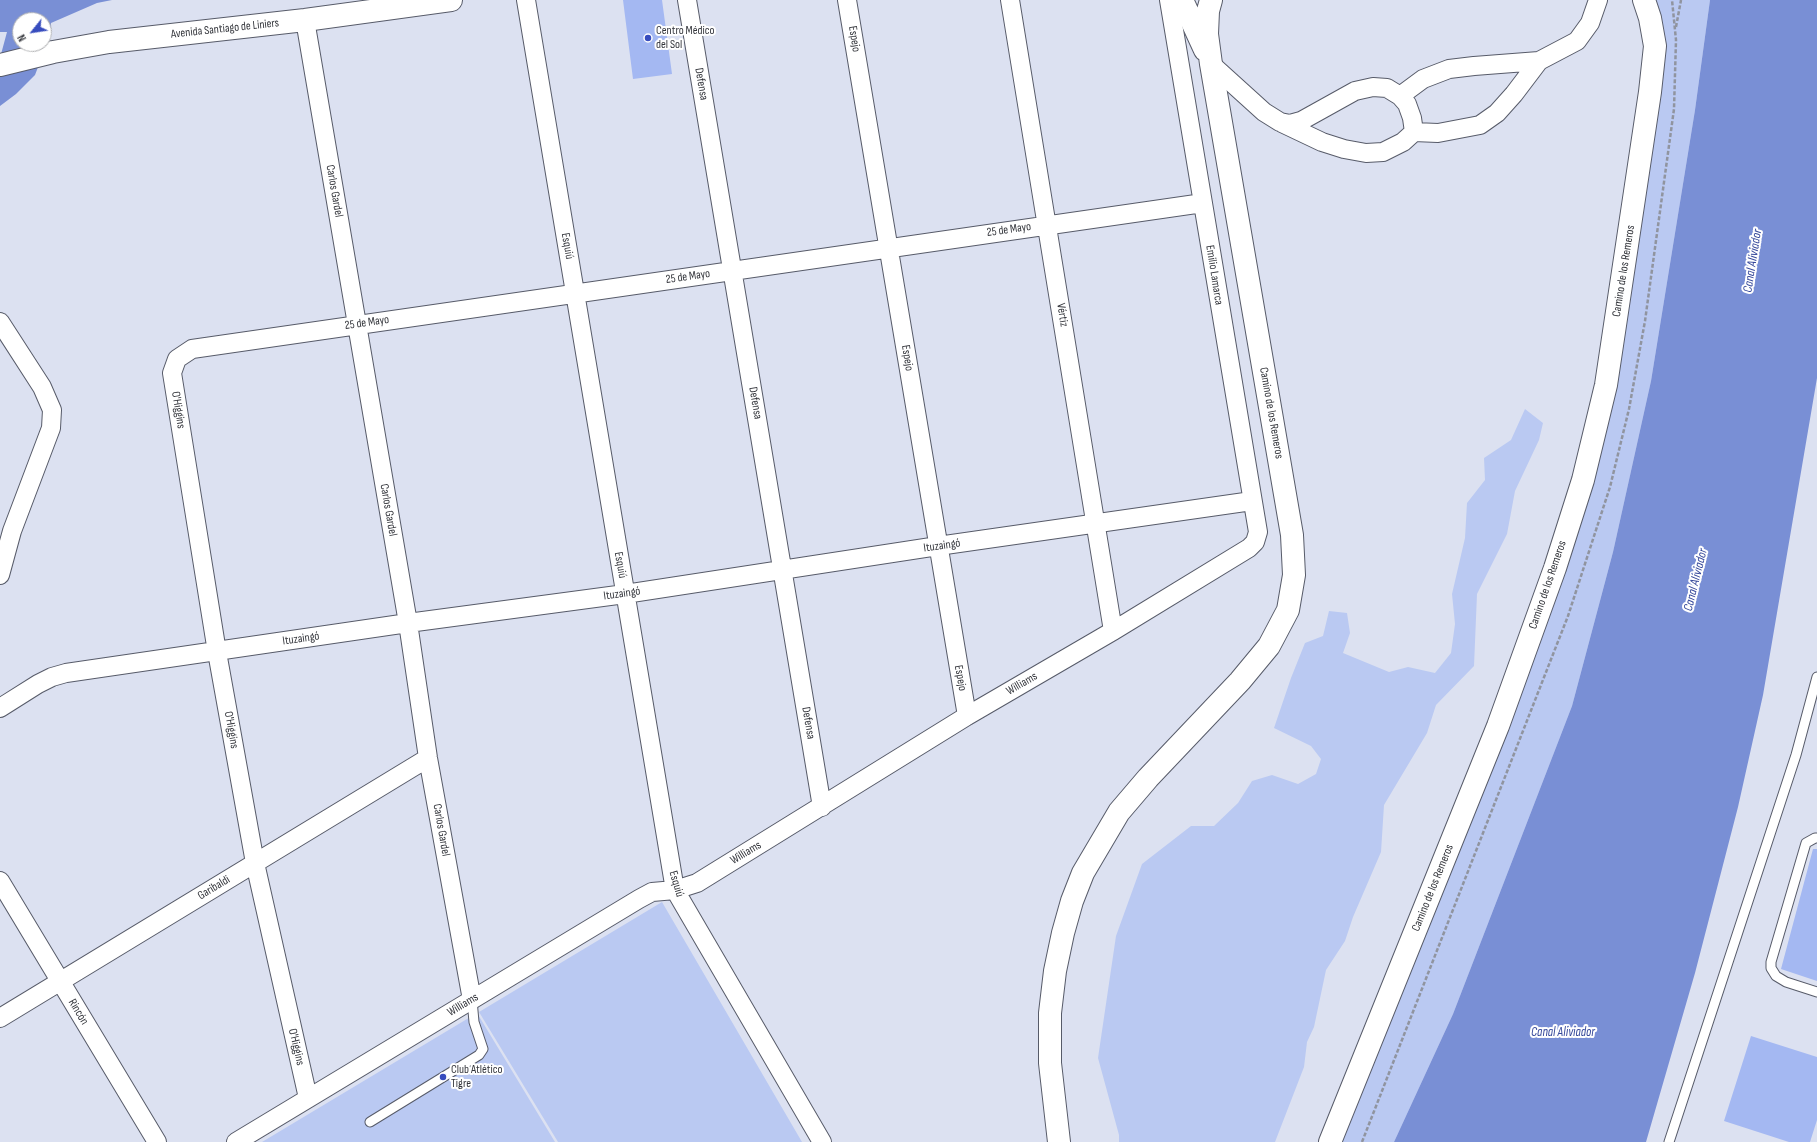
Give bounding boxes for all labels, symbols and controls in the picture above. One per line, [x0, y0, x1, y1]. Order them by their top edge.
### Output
north arrow [12, 12, 52, 52]
street label: Avenida Santiago de Liniers [170, 16, 280, 42]
place label: Centro Médico del Sol [656, 24, 714, 52]
street label: Espejo [845, 25, 863, 53]
text: N [15, 32, 29, 44]
marker: Centro Médico del Sol [643, 33, 653, 43]
street label: Defensa [691, 67, 711, 101]
street label: Carlos Gardel [322, 164, 346, 218]
street label: 25 de Mayo [986, 220, 1032, 240]
street label: Camino de los Remeros [1610, 224, 1638, 318]
water label: Canal Aliviador [1740, 228, 1766, 294]
street label: Esquiú [558, 232, 576, 260]
street label: Emilio Lamarca [1202, 244, 1226, 306]
street label: 25 de Mayo [665, 267, 711, 287]
street label: Vértiz [1053, 302, 1071, 328]
street label: 25 de Mayo [344, 313, 390, 333]
street label: Espejo [898, 344, 916, 372]
street label: Camino de los Remeros [1256, 366, 1286, 460]
street label: Defensa [745, 386, 765, 420]
street label: O'Higgins [168, 390, 188, 430]
street label: Carlos Gardel [376, 483, 400, 537]
street label: Ituzaingó [923, 536, 961, 556]
street label: Camino de los Remeros [1526, 539, 1570, 631]
water label: Canal Aliviador [1681, 547, 1711, 613]
street label: Esquiú [611, 551, 629, 579]
street label: Ituzaingó [603, 584, 641, 604]
street label: Ituzaingó [282, 629, 320, 649]
street label: Espejo [951, 664, 969, 692]
street label: Williams [1004, 669, 1040, 699]
street label: Defensa [798, 706, 818, 740]
street label: O'Higgins [221, 710, 241, 750]
street label: Carlos Gardel [429, 803, 453, 857]
street label: Williams [728, 838, 764, 868]
street label: Camino de los Remeros [1409, 842, 1457, 934]
street label: Esquiú [665, 869, 687, 899]
street label: Garibaldi [195, 873, 233, 903]
street label: Williams [445, 990, 481, 1020]
street label: Rincón [65, 996, 91, 1028]
water label: Canal Aliviador [1531, 1025, 1595, 1041]
street label: O'Higgins [285, 1027, 307, 1067]
place label: Club Atlético Tigre [451, 1063, 502, 1091]
marker: Club Atlético Tigre [438, 1072, 448, 1082]

